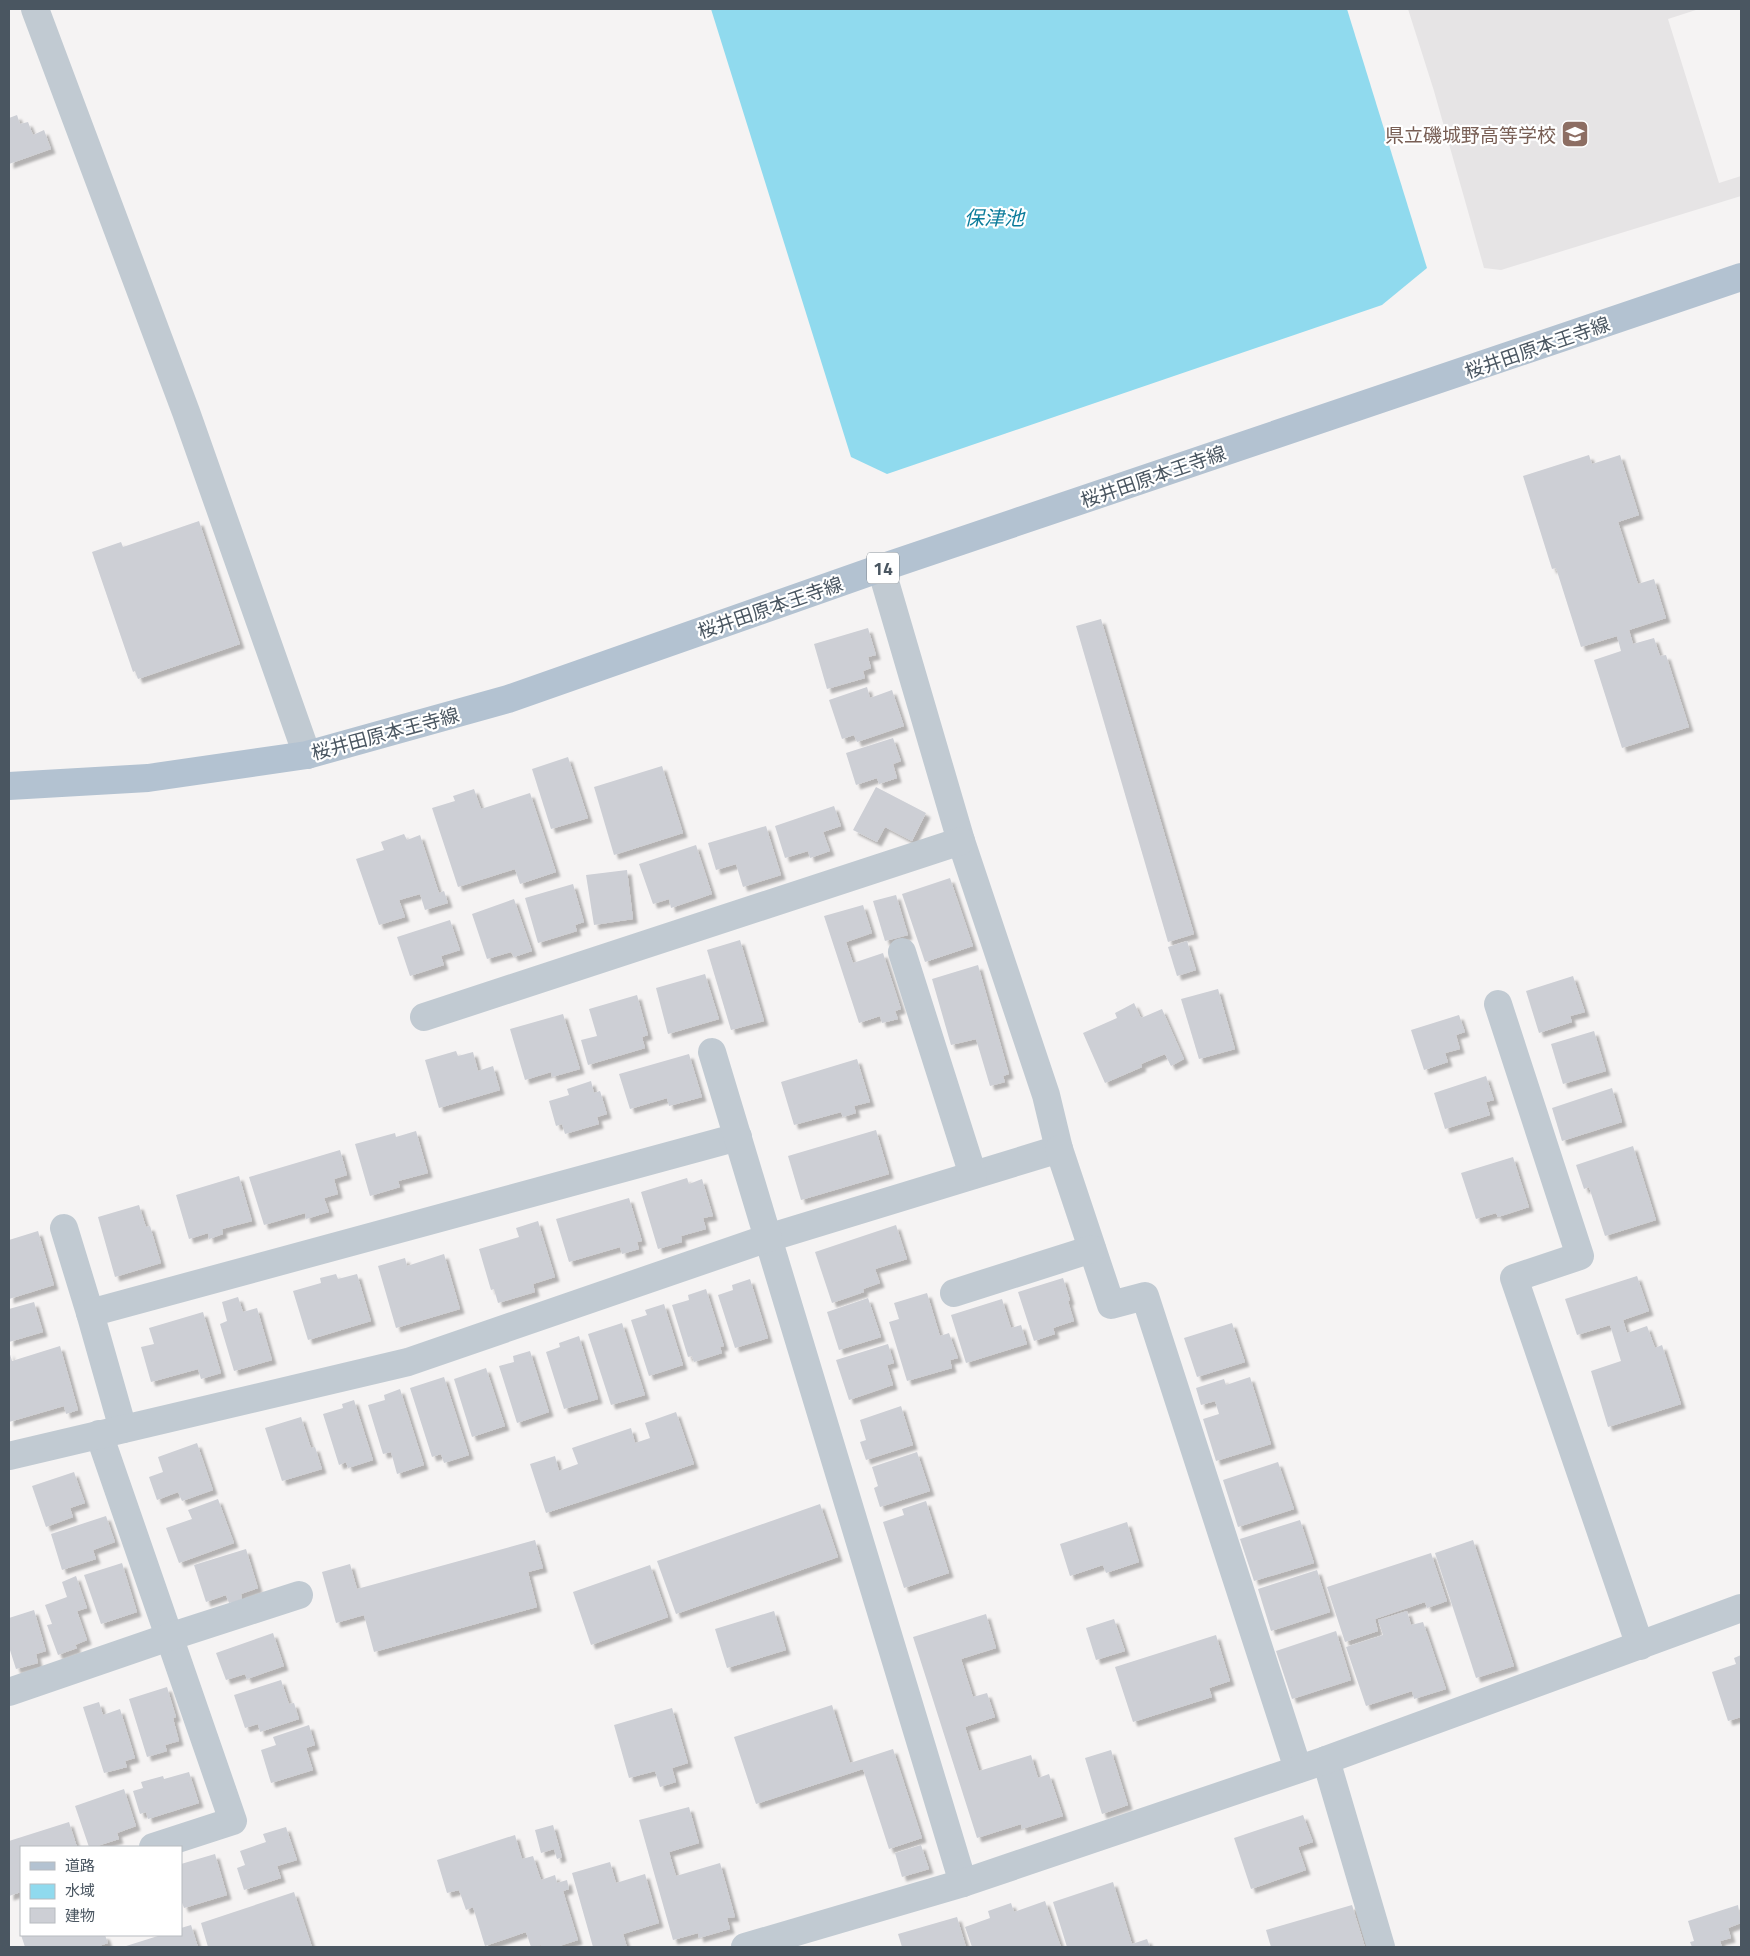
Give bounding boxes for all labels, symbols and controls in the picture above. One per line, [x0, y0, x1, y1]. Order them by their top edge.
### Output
school or university icon: 県立磯城野高等学校 [1560, 119, 1590, 149]
place label: 県立磯城野高等学校 [1385, 120, 1556, 149]
water label: 保津池 [964, 202, 1026, 233]
street label: 桜井田原本王寺線 [1460, 309, 1614, 385]
street label: 桜井田原本王寺線 [1076, 438, 1230, 514]
road number: 14 [867, 552, 899, 584]
street label: 桜井田原本王寺線 [693, 569, 847, 645]
street label: 桜井田原本王寺線 [308, 699, 462, 767]
legend [20, 1846, 182, 1936]
text: 道路 [65, 1854, 95, 1877]
text: 水域 [65, 1879, 95, 1902]
text: 建物 [65, 1904, 95, 1927]

